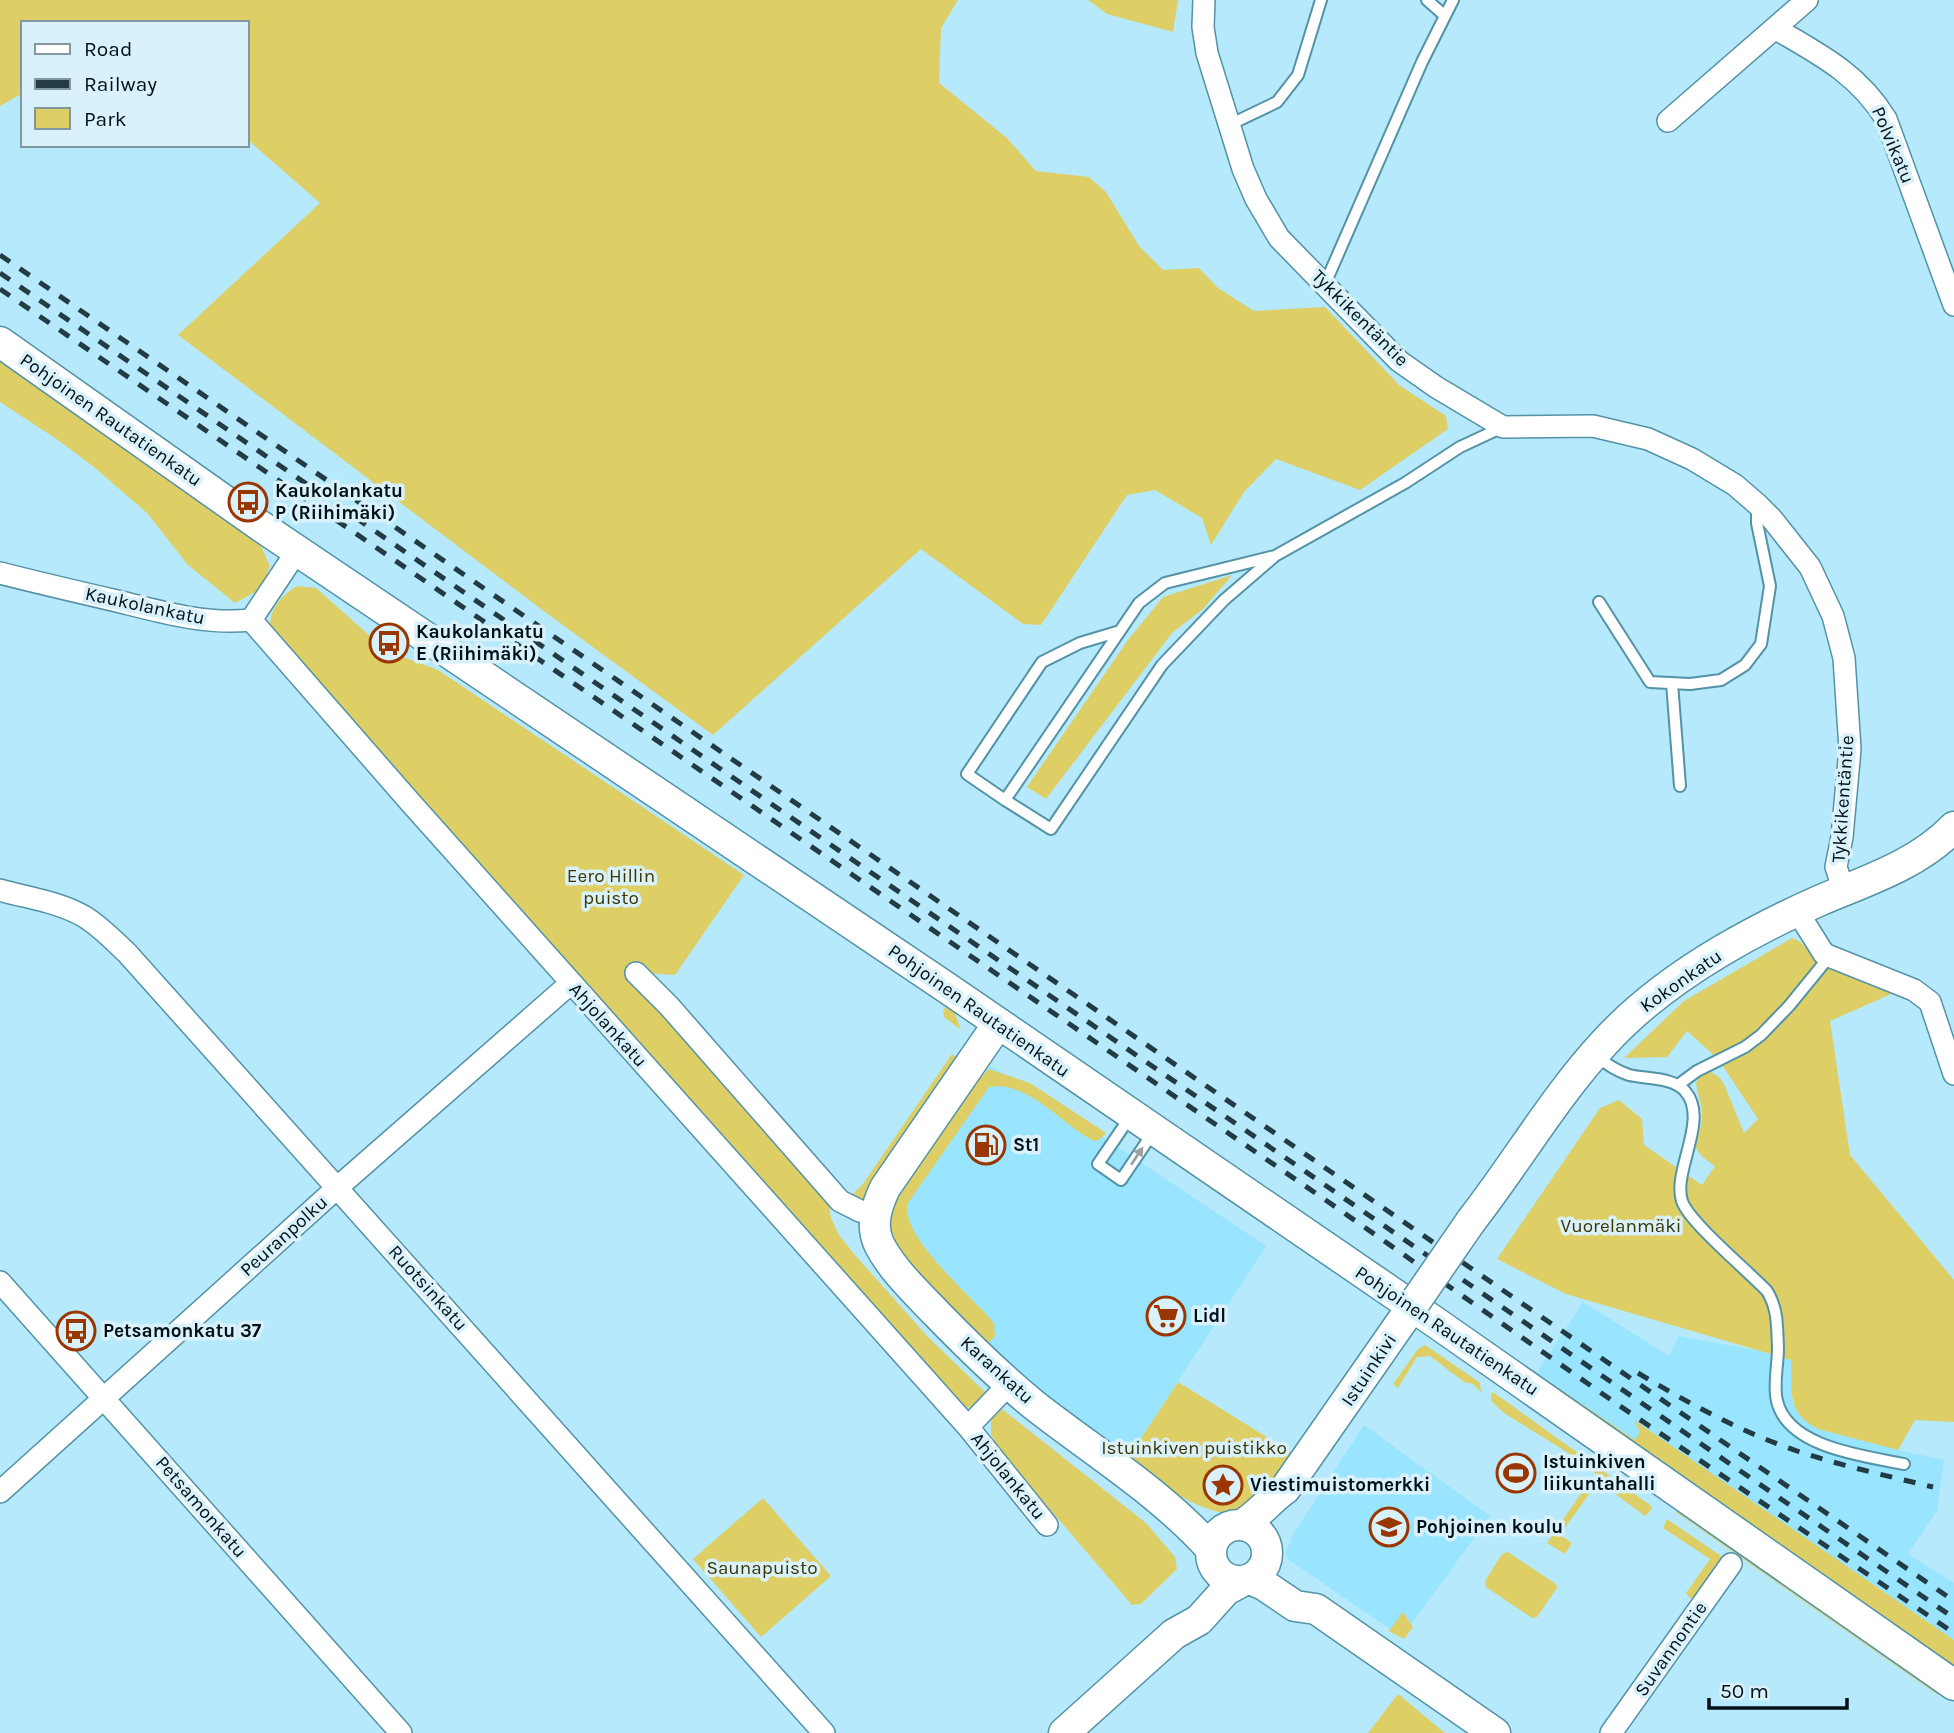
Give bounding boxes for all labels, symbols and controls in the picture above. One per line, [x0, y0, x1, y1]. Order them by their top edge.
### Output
legend [21, 21, 248, 147]
text: Road [84, 37, 132, 61]
text: Railway [84, 72, 157, 96]
street label: Polvikatu [1867, 103, 1919, 187]
text: Park [84, 107, 127, 131]
street label: Tykkikentäntie [1307, 265, 1413, 371]
street label: Pohjoinen Rautatienkatu [16, 349, 206, 491]
place label: Kaukolankatu P (Riihimäki) [275, 480, 403, 524]
bus stop icon: Kaukolankatu P (Riihimäki) [227, 481, 269, 523]
street label: Kaukolankatu [83, 583, 207, 629]
place label: Kaukolankatu E (Riihimäki) [416, 621, 544, 665]
bus stop icon: Kaukolankatu E (Riihimäki) [368, 622, 410, 664]
street label: Tykkikentäntie [1828, 735, 1858, 863]
park label: Eero Hillin puisto [567, 865, 655, 909]
street label: Pohjoinen Rautatienkatu [884, 940, 1074, 1082]
street label: Kokonkatu [1636, 945, 1726, 1017]
street label: Ahjolankatu [564, 978, 652, 1072]
fuel station icon: St1 [965, 1124, 1007, 1166]
place label: St1 [1013, 1134, 1039, 1156]
one-way arrow [1131, 1146, 1144, 1165]
street label: Peuranpolku [236, 1191, 332, 1281]
park label: Vuorelanmäki [1560, 1215, 1682, 1237]
street label: Ruotsinkatu [384, 1241, 472, 1335]
street label: Pohjoinen Rautatienkatu [1351, 1261, 1543, 1401]
supermarket icon: Lidl [1145, 1295, 1187, 1337]
place label: Lidl [1193, 1305, 1226, 1327]
bus stop icon: Petsamonkatu 37 [55, 1310, 97, 1352]
place label: Petsamonkatu 37 [103, 1320, 262, 1342]
street label: Istuinkivi [1337, 1330, 1401, 1410]
street label: Karankatu [956, 1332, 1038, 1408]
street label: Ahjolankatu [966, 1428, 1050, 1524]
park label: Istuinkiven puistikko [1101, 1437, 1287, 1459]
place label: Istuinkiven liikuntahalli [1543, 1451, 1656, 1495]
street label: Petsamonkatu [151, 1452, 251, 1562]
sports icon: Istuinkiven liikuntahalli [1495, 1452, 1537, 1494]
place icon: Viestimuistomerkki [1202, 1464, 1244, 1506]
place label: Viestimuistomerkki [1250, 1474, 1430, 1496]
school or university icon: Pohjoinen koulu [1368, 1506, 1410, 1548]
place label: Pohjoinen koulu [1416, 1516, 1563, 1538]
park label: Saunapuisto [706, 1557, 818, 1579]
street label: Suvannontie [1630, 1597, 1712, 1701]
scale bar [1709, 1666, 1847, 1710]
text: 50 m [1720, 1679, 1769, 1703]

